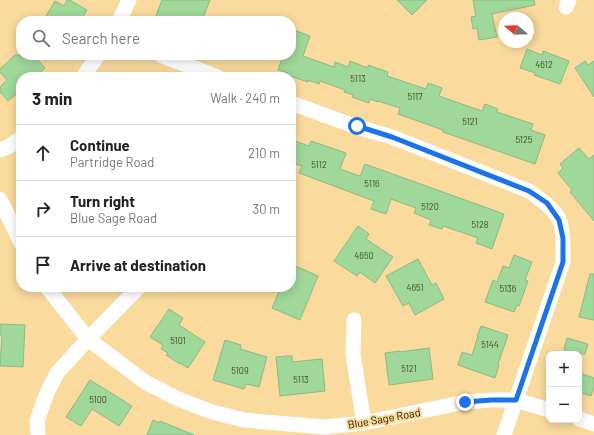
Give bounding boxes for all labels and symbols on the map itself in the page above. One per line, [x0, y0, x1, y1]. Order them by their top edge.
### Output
north arrow [498, 12, 534, 48]
house number: 4612 [535, 59, 553, 70]
house number: 5113 [350, 73, 366, 84]
house number: 5117 [408, 91, 423, 102]
house number: 5121 [462, 116, 478, 127]
route start [348, 117, 366, 135]
house number: 5125 [516, 134, 533, 145]
house number: 5112 [311, 159, 327, 170]
house number: 5116 [364, 178, 380, 189]
house number: 5120 [421, 201, 439, 212]
house number: 5128 [471, 219, 489, 230]
house number: 4650 [354, 250, 374, 261]
house number: 4651 [406, 282, 424, 293]
house number: 5136 [500, 283, 517, 294]
house number: 5101 [170, 335, 186, 346]
house number: 5144 [481, 339, 499, 350]
house number: 5121 [401, 363, 417, 374]
house number: 5109 [231, 365, 249, 376]
house number: 5113 [293, 374, 309, 385]
route end [456, 393, 474, 411]
house number: 5100 [89, 394, 107, 405]
street label: Blue Sage Road [347, 405, 421, 431]

